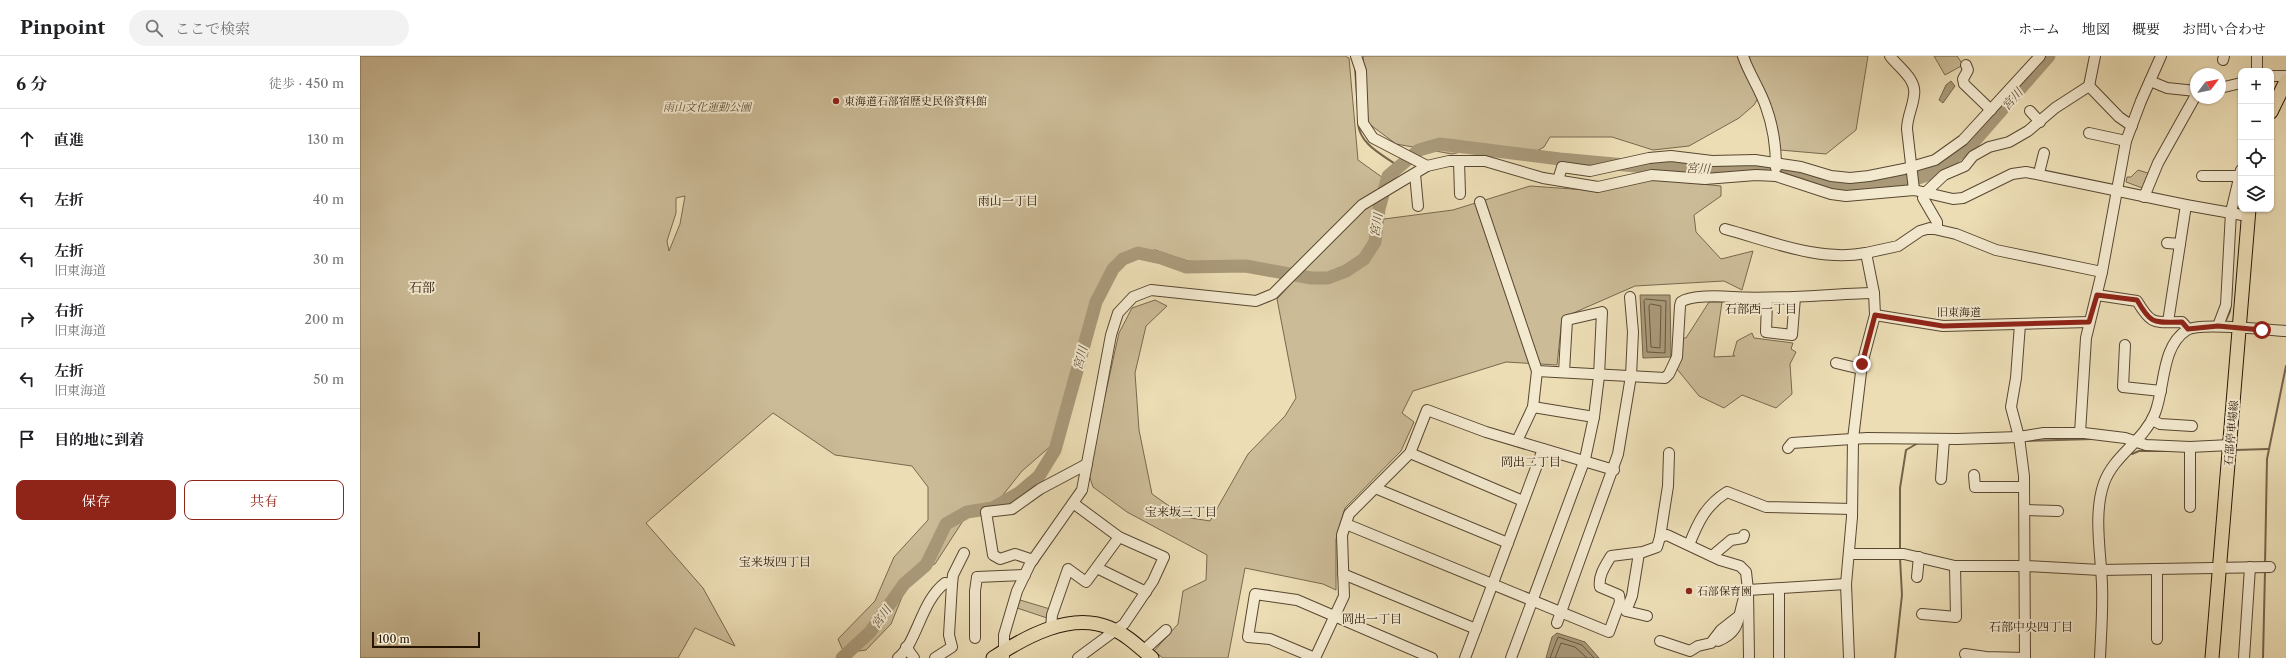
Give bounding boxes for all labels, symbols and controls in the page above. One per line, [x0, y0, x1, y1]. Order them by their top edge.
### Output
search box [129, 10, 409, 46]
text: Pinpoint [20, 16, 105, 39]
icon: search [143, 17, 165, 39]
text: ここで検索 [175, 19, 250, 38]
text: ホーム [2018, 20, 2060, 38]
text: 地図 [2082, 20, 2110, 38]
text: 概要 [2132, 20, 2160, 38]
text: お問い合わせ [2182, 20, 2266, 38]
north arrow [2190, 68, 2226, 104]
map controls [2238, 68, 2274, 212]
button: + [2238, 68, 2274, 104]
text: 6 分 [16, 74, 47, 94]
text: 徒歩 · 450 m [269, 75, 344, 91]
water label: 宮川 [1998, 84, 2027, 113]
place label: 東海道石部宿歴史民俗資料館 [844, 94, 987, 108]
marker: 東海道石部宿歴史民俗資料館 [831, 96, 841, 106]
park label: 雨山文化運動公園 [663, 100, 753, 114]
button: − [2238, 104, 2274, 140]
icon: ahead [16, 128, 38, 150]
text: 直進 [54, 130, 84, 149]
text: 130 m [308, 131, 344, 147]
button: locate [2238, 140, 2274, 176]
water label: 宮川 [1686, 160, 1712, 176]
button: layers [2238, 176, 2274, 212]
icon: left [16, 188, 38, 210]
text: 左折 [54, 190, 84, 209]
text: 40 m [313, 191, 344, 207]
district label: 雨山一丁目 [978, 193, 1038, 208]
water label: 宮川 [1367, 210, 1386, 238]
text: 左折 [54, 241, 84, 260]
icon: left [16, 248, 38, 270]
text: 30 m [313, 251, 344, 267]
text: 旧東海道 [54, 262, 106, 278]
district label: 石部 [409, 279, 435, 295]
text: 右折 [54, 301, 84, 320]
district label: 石部西一丁目 [1725, 301, 1797, 316]
street label: 旧東海道 [1937, 305, 1981, 319]
icon: right [16, 308, 38, 330]
text: 200 m [304, 311, 344, 327]
route start [2253, 321, 2271, 339]
text: 旧東海道 [54, 322, 106, 338]
water label: 宮川 [1070, 343, 1091, 372]
route end [1853, 355, 1871, 373]
text: 左折 [54, 361, 84, 380]
icon: left [16, 368, 38, 390]
text: 50 m [313, 371, 344, 387]
text: 旧東海道 [54, 382, 106, 398]
street label: 石部停車場線 [2221, 400, 2241, 466]
icon: arrive [16, 428, 38, 450]
text: 目的地に到着 [54, 430, 144, 449]
district label: 岡出二丁目 [1501, 454, 1561, 469]
button: 保存 [16, 480, 176, 520]
button: 共有 [184, 480, 344, 520]
district label: 宝来坂三丁目 [1145, 504, 1217, 519]
district label: 宝来坂四丁目 [739, 554, 811, 569]
place label: 石部保育園 [1697, 584, 1752, 598]
marker: 石部保育園 [1684, 586, 1694, 596]
water label: 宮川 [868, 601, 895, 631]
district label: 岡出一丁目 [1342, 611, 1402, 626]
district label: 石部中央四丁目 [1989, 619, 2073, 634]
scale bar [372, 630, 480, 649]
text: 100 m [378, 632, 410, 646]

